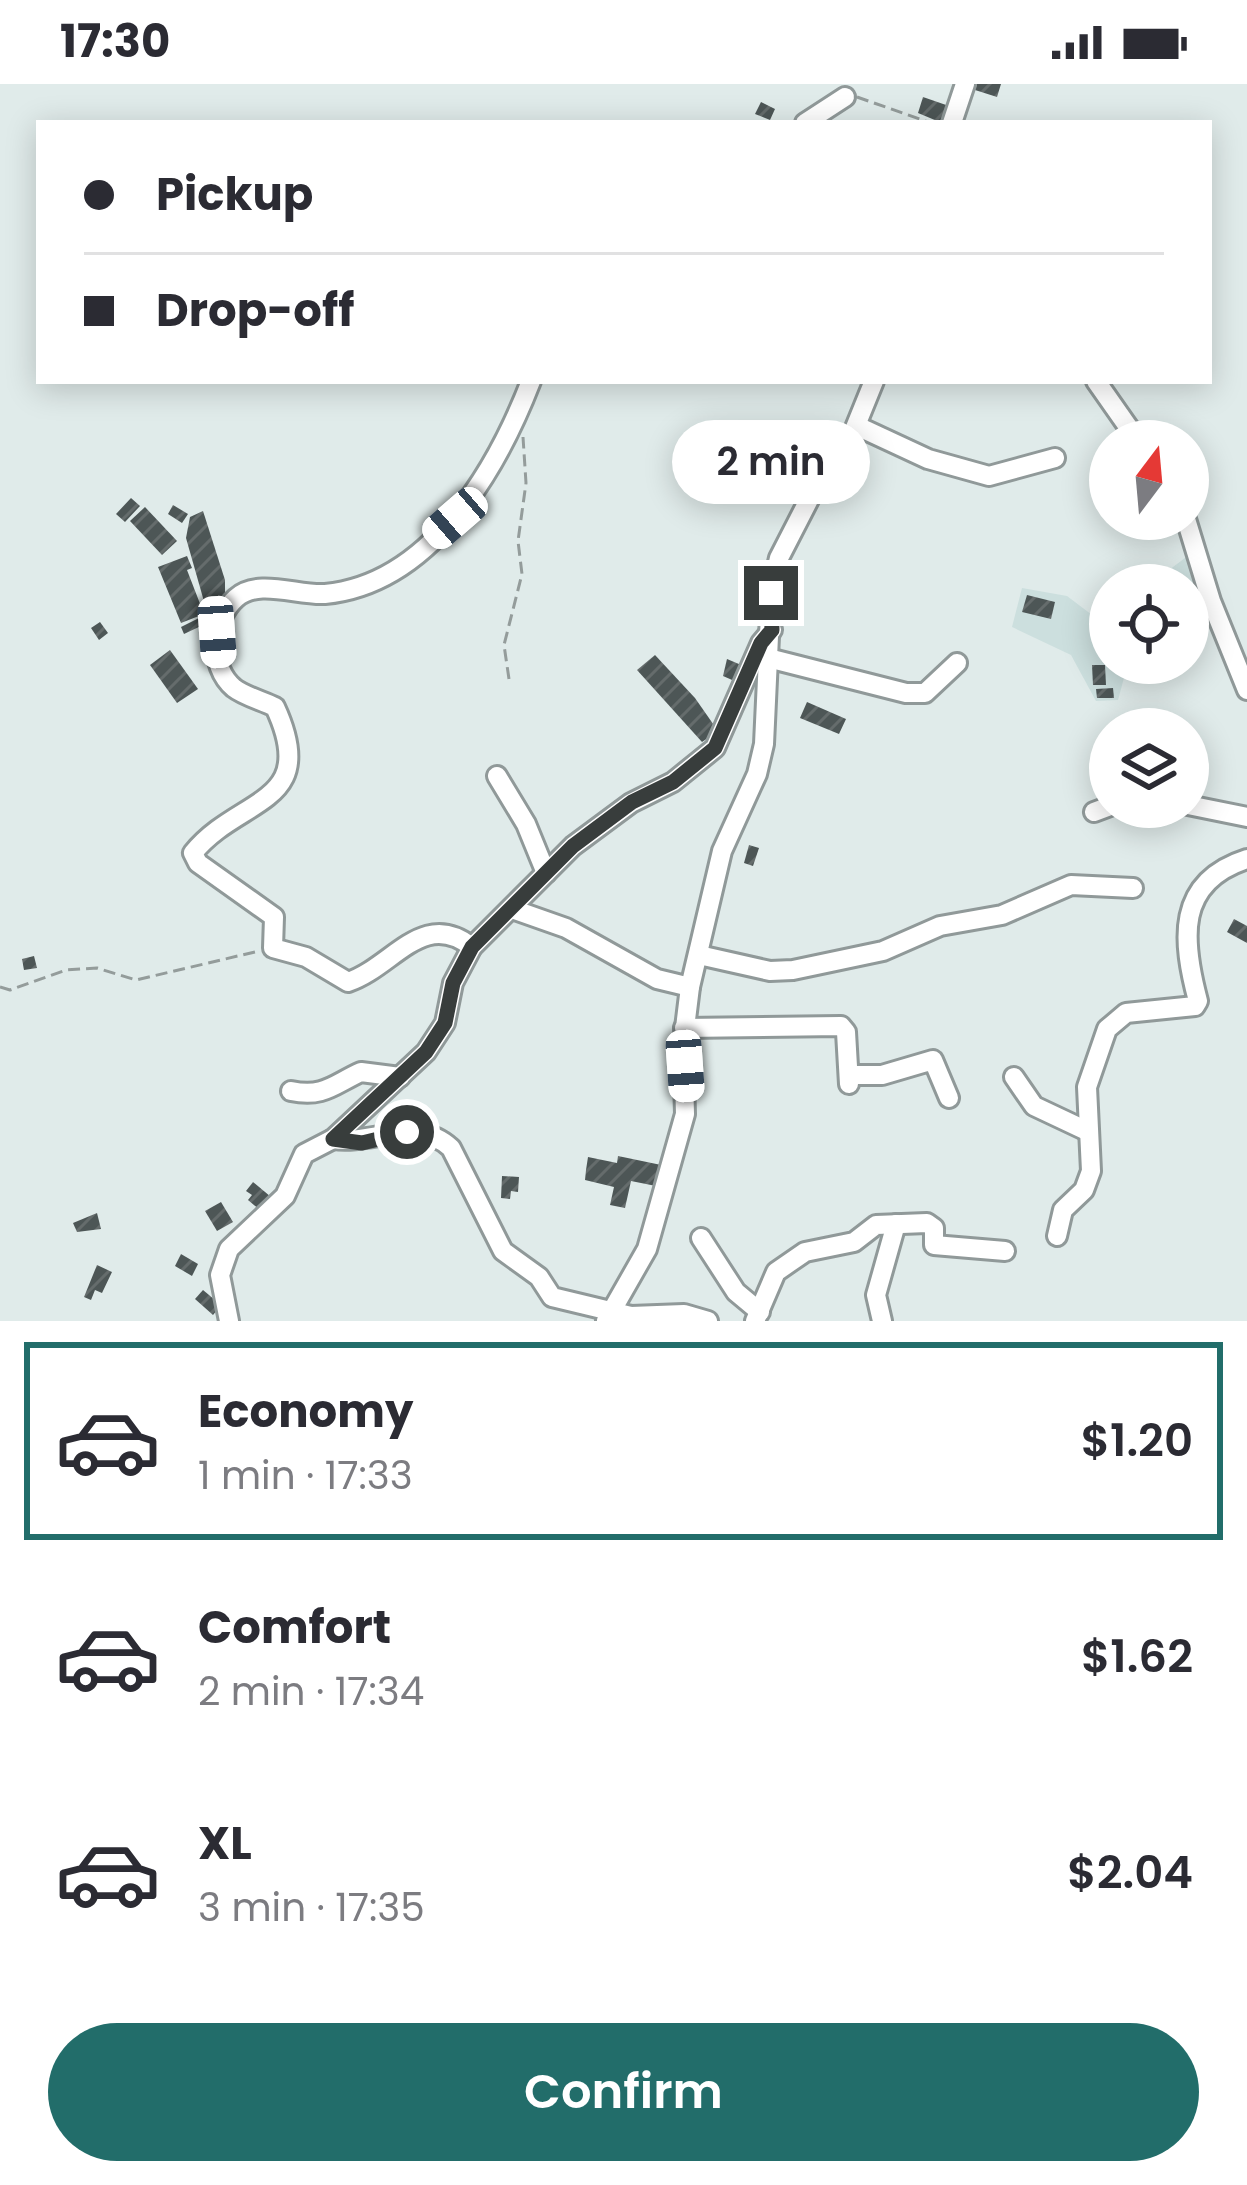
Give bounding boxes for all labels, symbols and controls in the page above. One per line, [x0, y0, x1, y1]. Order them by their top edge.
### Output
text: 17:30 [60, 10, 170, 73]
text: Pickup [156, 163, 313, 226]
text: Drop-off [156, 279, 354, 342]
callout: 2 min [672, 419, 870, 503]
north arrow [1089, 420, 1209, 540]
map controls [1089, 420, 1209, 828]
text: 2 min [716, 434, 826, 489]
car [416, 481, 494, 555]
button: locate [1089, 564, 1209, 684]
route end [744, 566, 798, 620]
car [197, 595, 237, 669]
button: layers [1089, 708, 1209, 828]
car [665, 1029, 705, 1103]
route start [380, 1105, 434, 1159]
text: Economy [198, 1380, 413, 1443]
icon: car [54, 1387, 162, 1495]
text: $1.20 [1081, 1409, 1193, 1472]
text: 1 min · 17:33 [198, 1448, 413, 1503]
text: Comfort [198, 1596, 391, 1659]
icon: car [54, 1603, 162, 1711]
text: $1.62 [1081, 1625, 1193, 1688]
text: 2 min · 17:34 [198, 1664, 424, 1719]
text: XL [198, 1812, 252, 1875]
icon: car [54, 1819, 162, 1927]
text: $2.04 [1067, 1841, 1193, 1904]
text: 3 min · 17:35 [198, 1880, 425, 1935]
button: Confirm [48, 2023, 1199, 2161]

